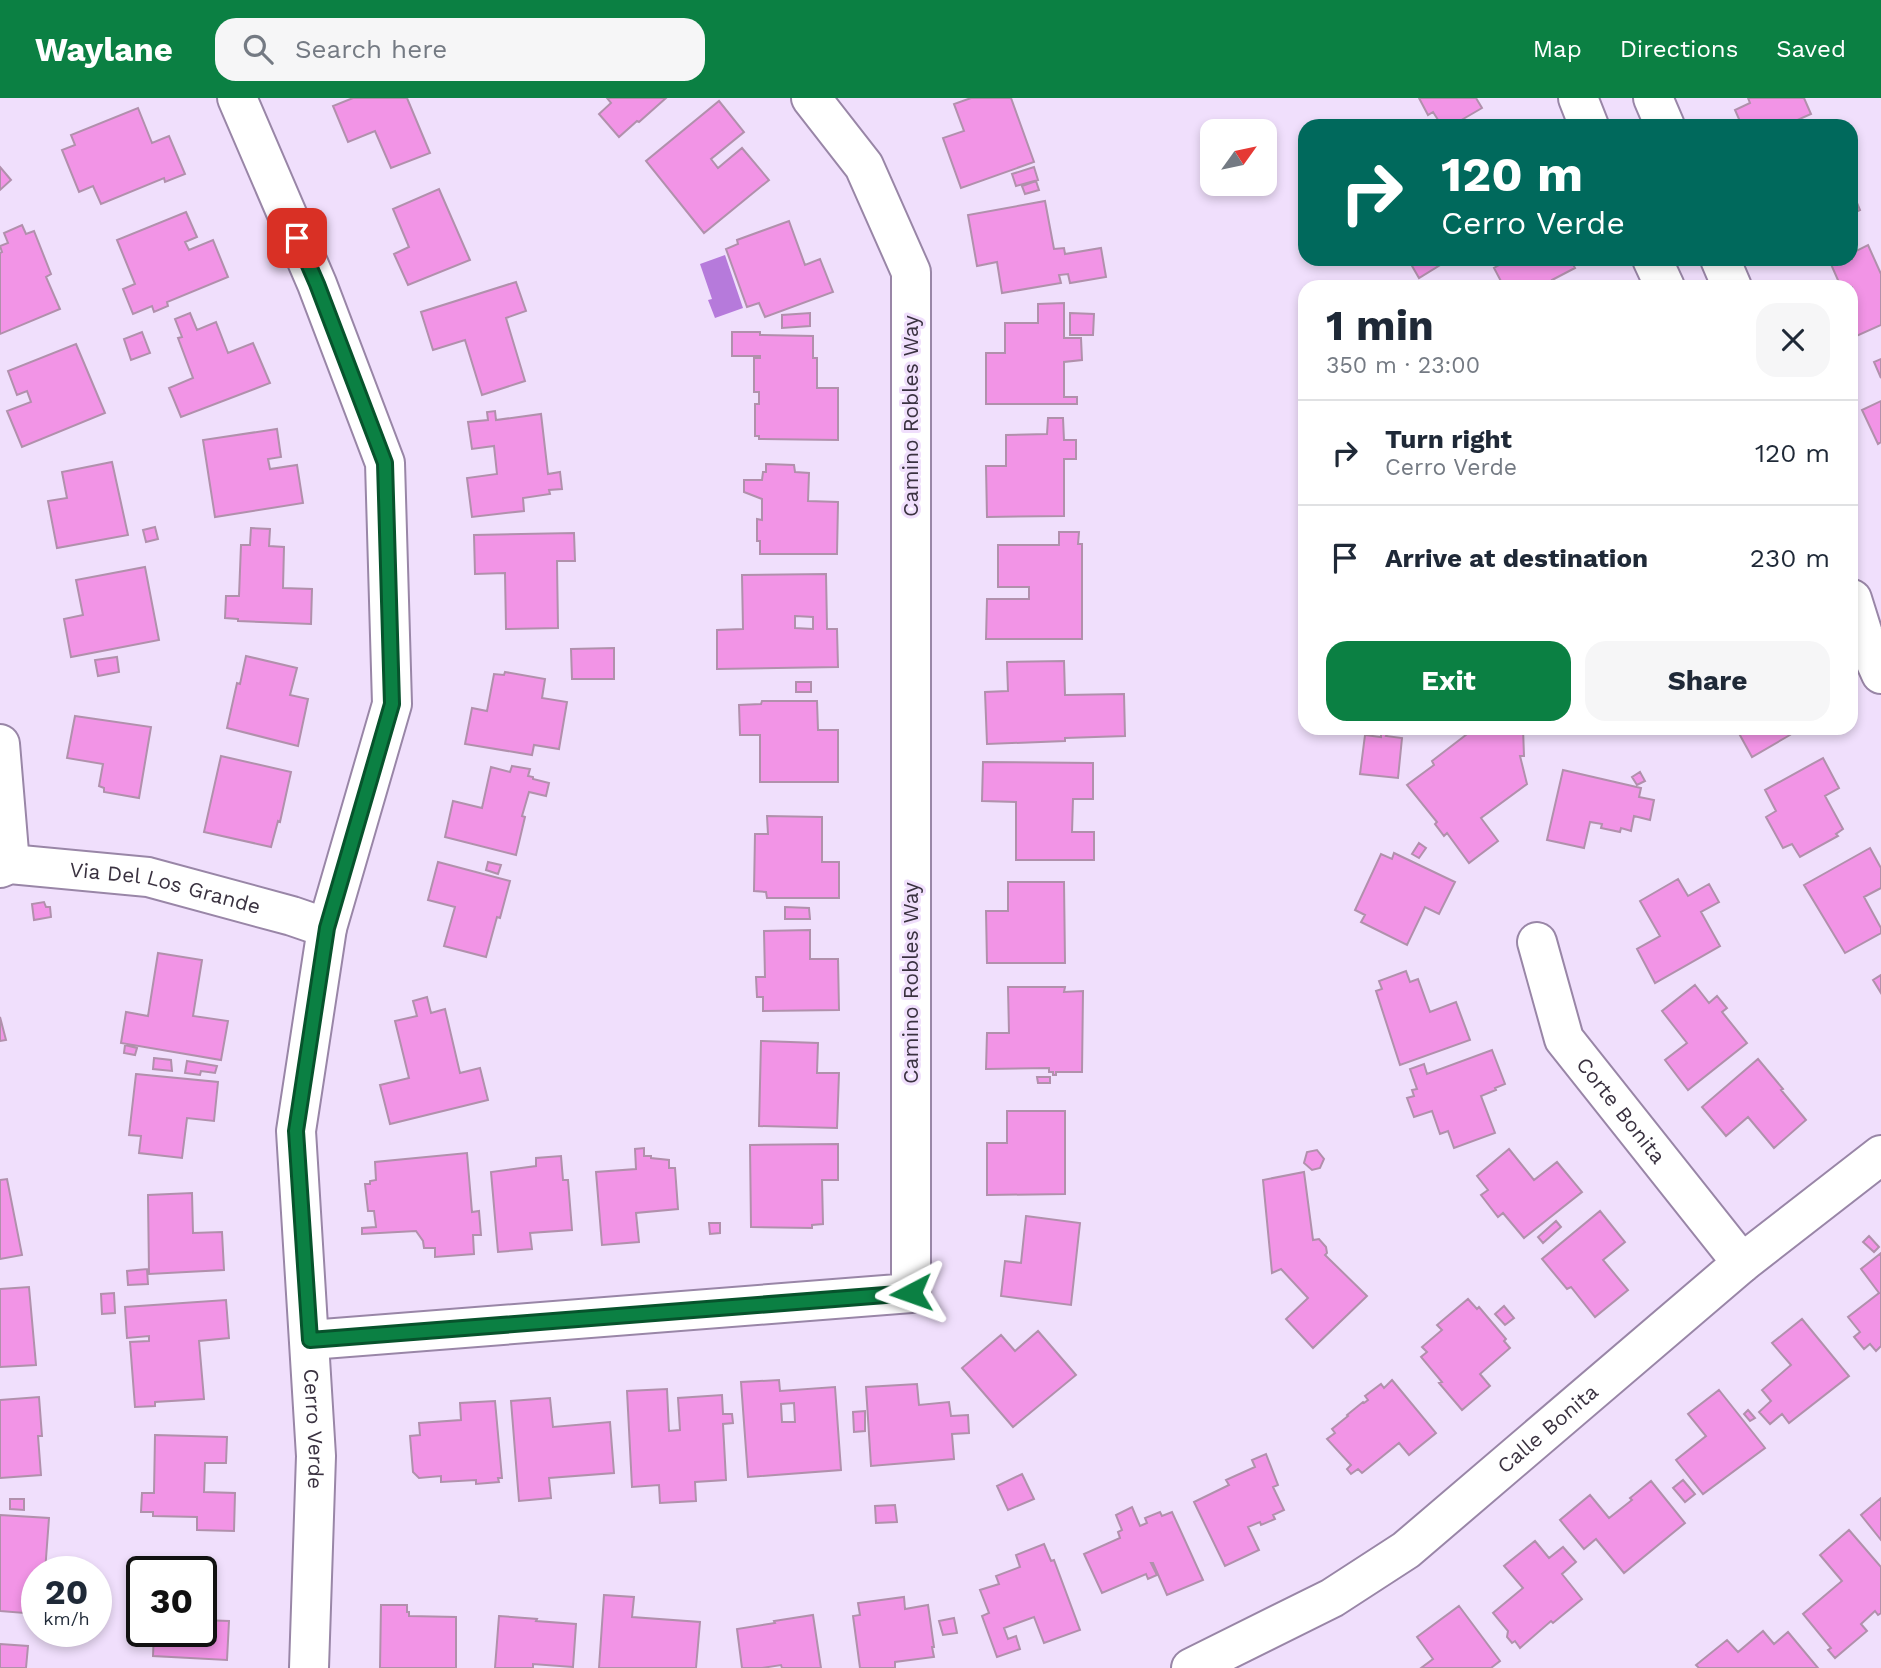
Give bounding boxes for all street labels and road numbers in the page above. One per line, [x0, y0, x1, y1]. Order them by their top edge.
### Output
street label: Camino Robles Way [898, 315, 923, 517]
street label: Via Del Los Grande [68, 857, 263, 919]
street label: Camino Robles Way [898, 882, 923, 1084]
street label: Corte Bonita [1571, 1052, 1671, 1168]
street label: Cerro Verde [299, 1368, 329, 1490]
street label: Calle Bonita [1492, 1379, 1603, 1478]

